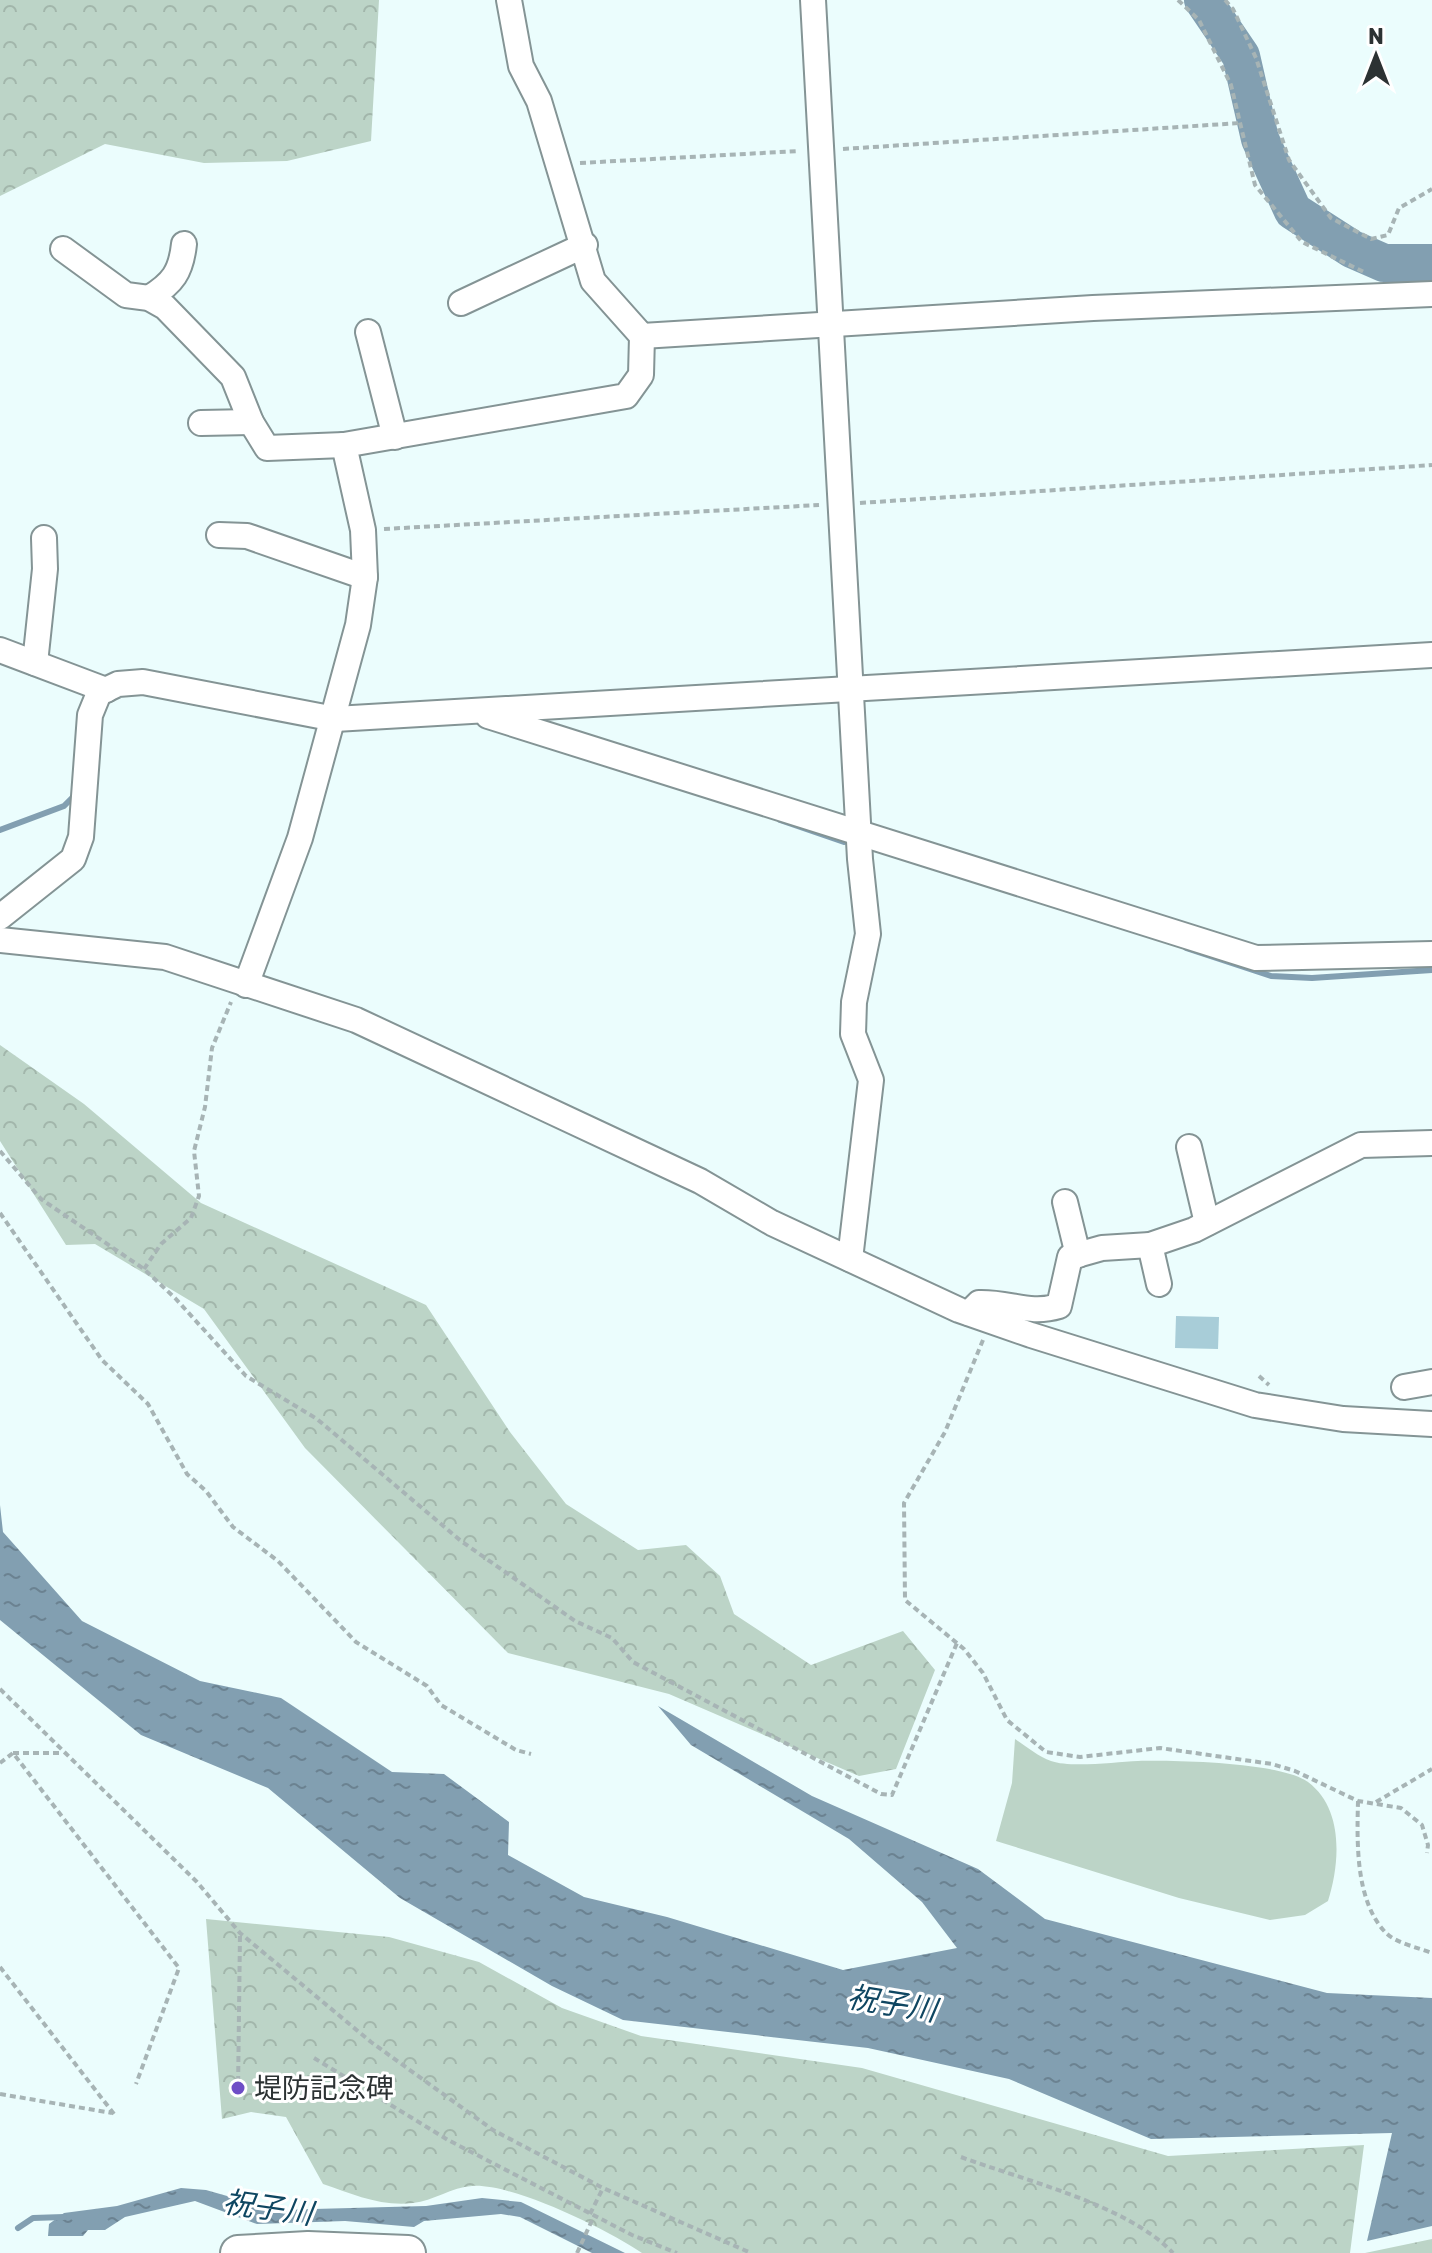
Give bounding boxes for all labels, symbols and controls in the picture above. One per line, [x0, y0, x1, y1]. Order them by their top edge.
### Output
north arrow [1336, 16, 1416, 96]
text: N [1368, 23, 1384, 50]
water label: 祝子川 [845, 1979, 942, 2029]
place label: 堤防記念碑 [254, 2072, 394, 2105]
marker: 堤防記念碑 [229, 2079, 247, 2097]
water label: 祝子川 [221, 2184, 318, 2233]

